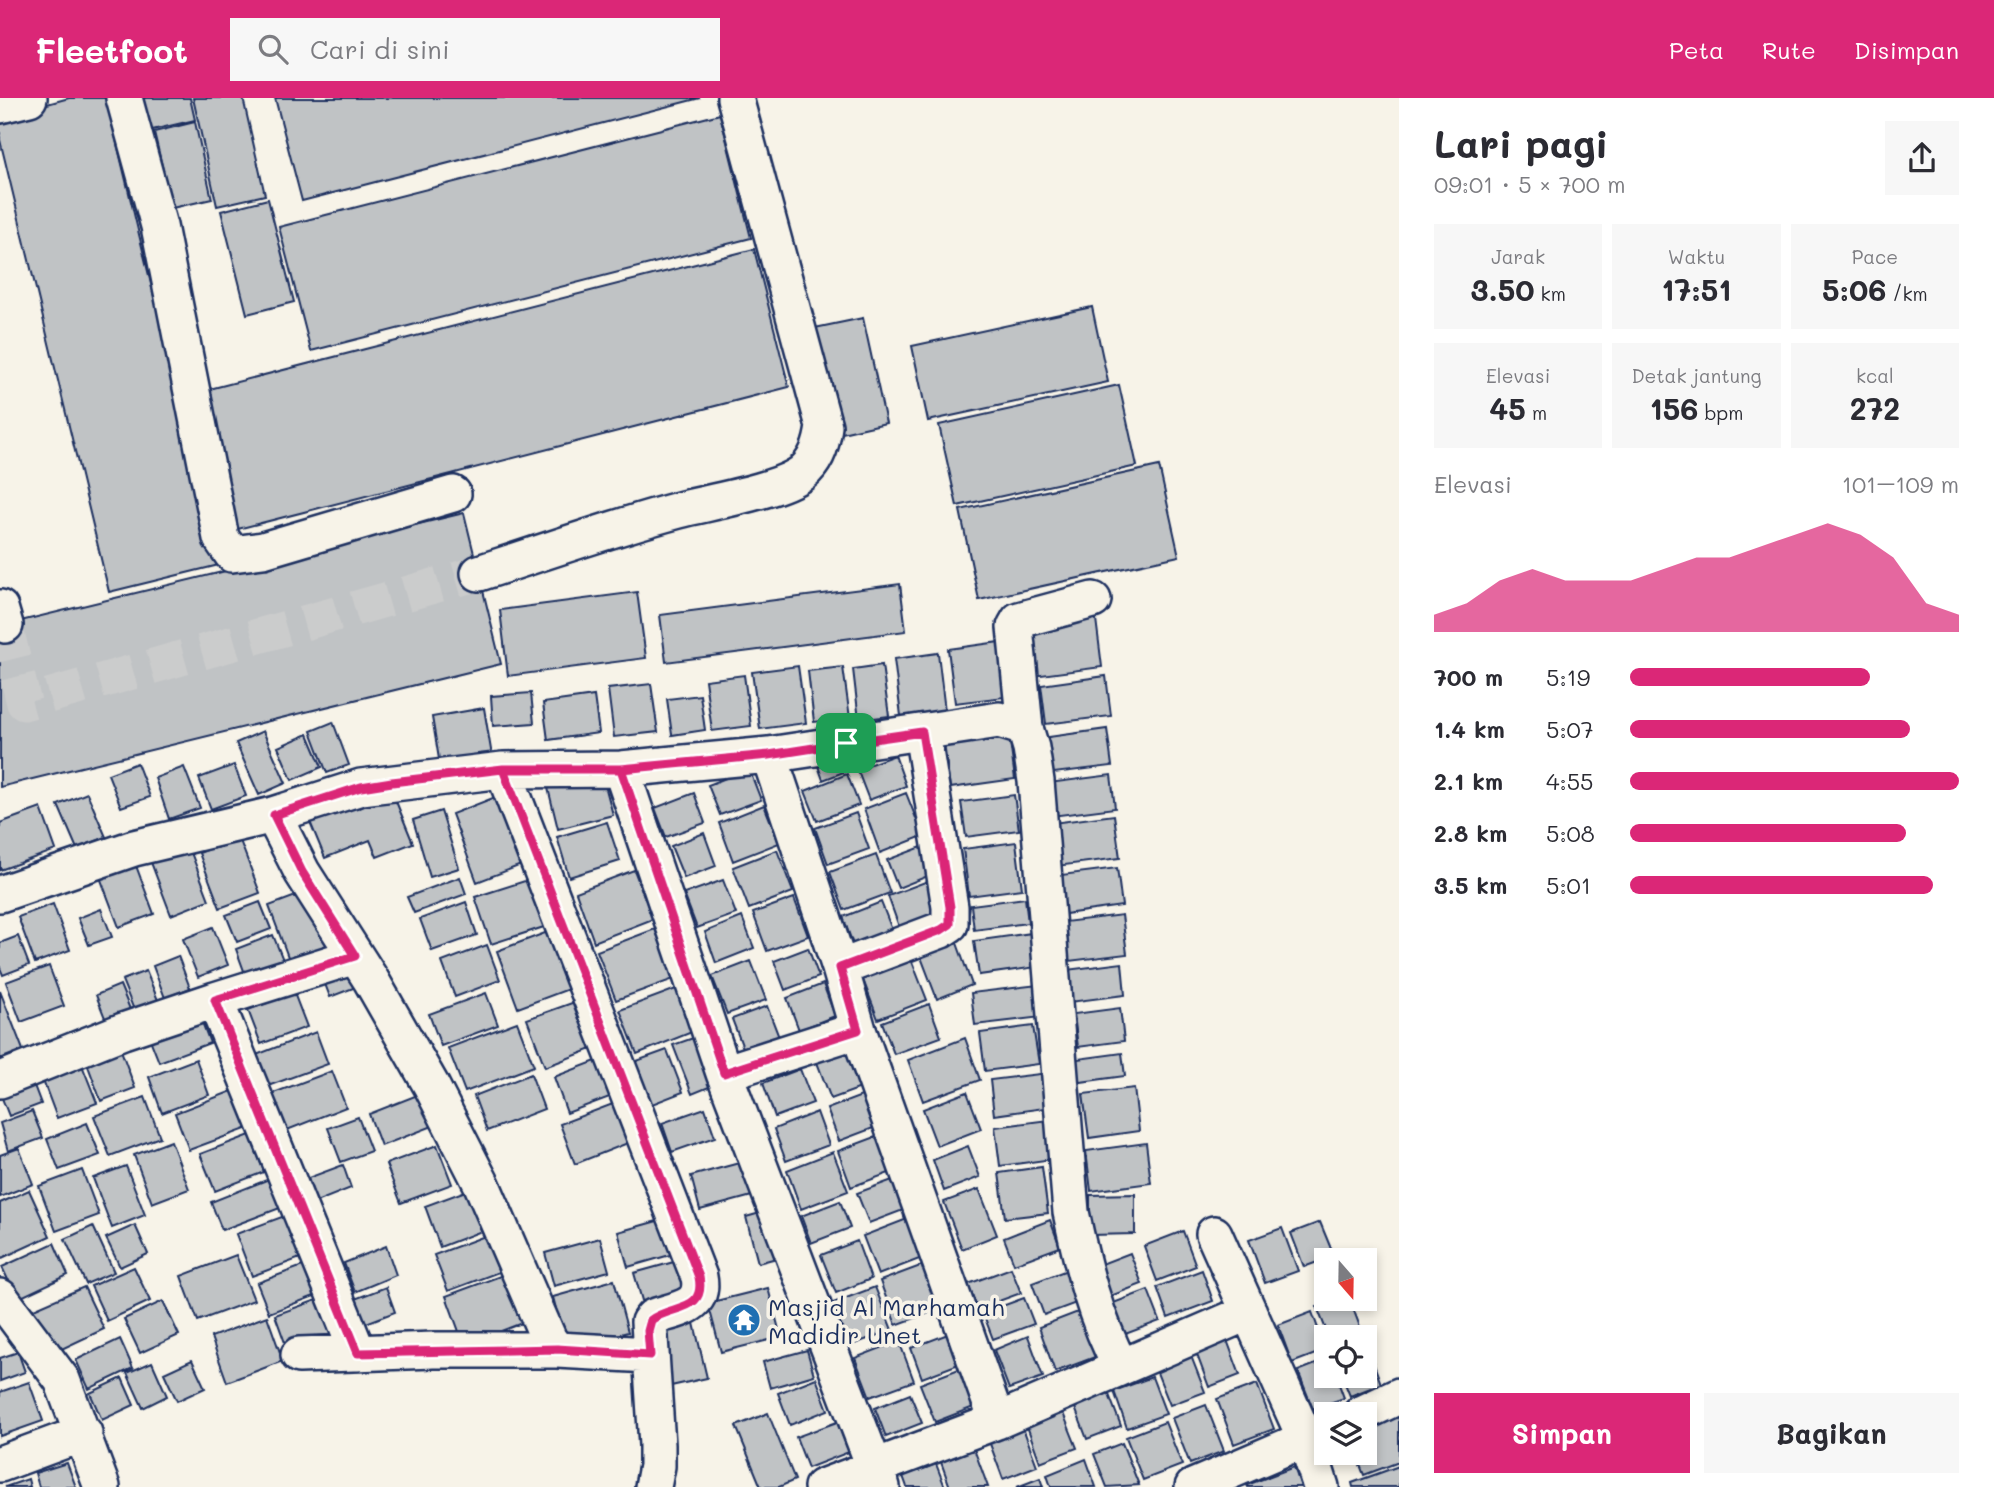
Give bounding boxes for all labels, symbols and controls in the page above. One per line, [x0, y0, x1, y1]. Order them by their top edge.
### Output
search box [230, 18, 720, 81]
text: Fleetfoot [35, 28, 188, 71]
icon: search [254, 30, 292, 68]
text: Cari di sini [310, 32, 450, 66]
text: Peta [1669, 34, 1724, 65]
text: Rute [1762, 34, 1816, 65]
text: Disimpan [1854, 34, 1959, 65]
text: Lari pagi [1434, 118, 1608, 168]
button: share [1885, 121, 1959, 195]
text: 09:01 · 5 × 700 m [1434, 169, 1626, 199]
text: Jarak [1491, 244, 1545, 269]
text: Waktu [1668, 244, 1725, 269]
text: Pace [1852, 244, 1898, 269]
text: 3.50 [1470, 269, 1535, 309]
text: 17:51 [1661, 269, 1732, 309]
text: 5:06 [1822, 269, 1886, 309]
text: km [1535, 281, 1566, 306]
text: /km [1886, 281, 1928, 306]
text: Elevasi [1486, 363, 1550, 388]
text: Detak jantung [1631, 363, 1762, 388]
text: kcal [1856, 363, 1894, 388]
text: 45 [1489, 388, 1526, 428]
text: 156 [1649, 388, 1698, 428]
text: 272 [1850, 388, 1900, 428]
text: m [1526, 400, 1547, 425]
text: bpm [1698, 400, 1744, 425]
text: Elevasi [1434, 469, 1512, 499]
text: 101–109 m [1842, 469, 1959, 499]
text: 700 m [1434, 662, 1503, 692]
text: 5:19 [1546, 662, 1590, 692]
pin [816, 713, 876, 773]
text: 1.4 km [1434, 714, 1505, 744]
text: 5:07 [1546, 714, 1594, 744]
icon: arrive [827, 724, 865, 762]
text: 2.1 km [1434, 766, 1503, 796]
text: 4:55 [1546, 766, 1593, 796]
text: 2.8 km [1434, 818, 1507, 848]
text: 5:08 [1546, 818, 1595, 848]
text: 3.5 km [1434, 870, 1507, 900]
text: 5:01 [1546, 870, 1591, 900]
north arrow [1314, 1248, 1377, 1311]
map controls [1314, 1248, 1377, 1465]
place label: Masjid Al Marhamah Madidir Unet [768, 1291, 1005, 1350]
temple icon: Masjid Al Marhamah Madidir Unet [725, 1301, 763, 1339]
button: locate [1314, 1325, 1377, 1388]
button: Simpan [1434, 1393, 1690, 1473]
button: Bagikan [1704, 1393, 1959, 1473]
button: layers [1314, 1402, 1377, 1465]

